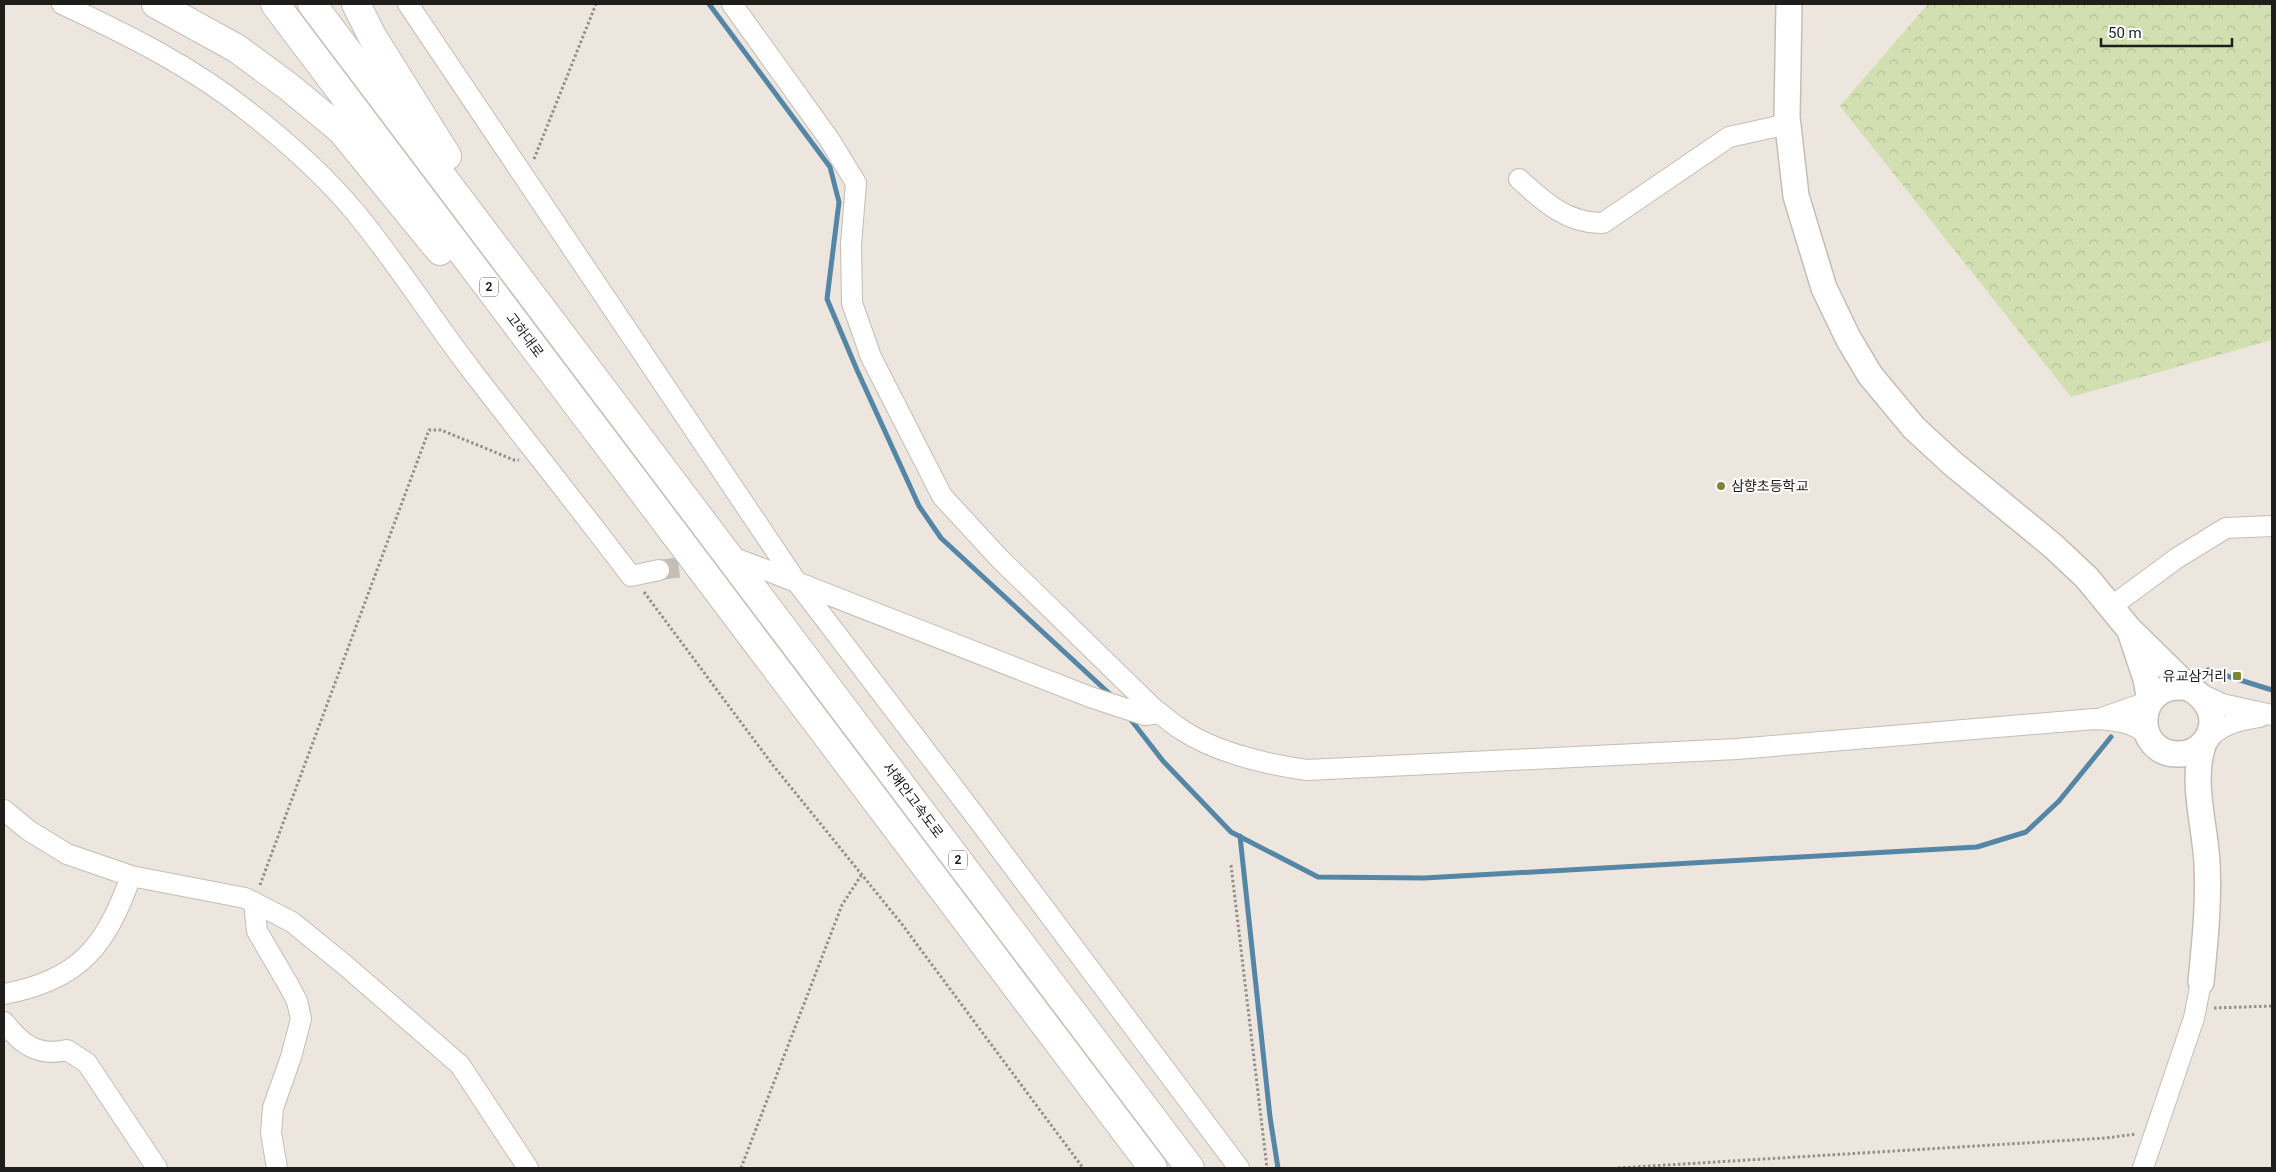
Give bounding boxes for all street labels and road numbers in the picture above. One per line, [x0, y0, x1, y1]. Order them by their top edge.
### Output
road number: 2 [480, 278, 498, 296]
street label: 고하대로 [503, 310, 547, 360]
street label: 서해안고속도로 [879, 759, 947, 841]
road number: 2 [949, 850, 967, 870]

